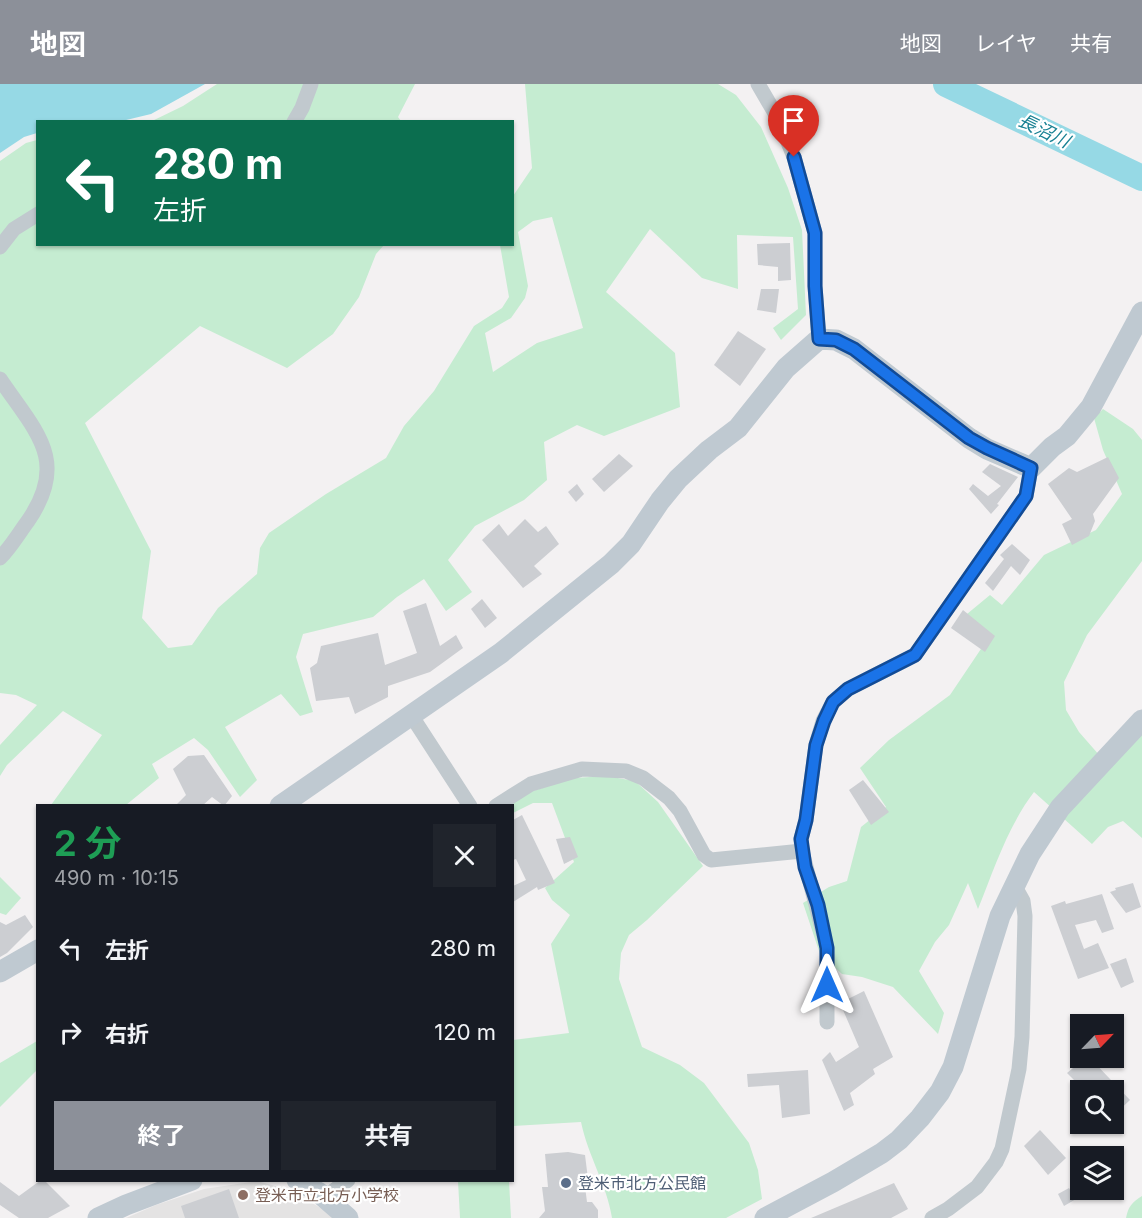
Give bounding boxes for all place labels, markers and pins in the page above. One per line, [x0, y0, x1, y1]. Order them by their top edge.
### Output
pin [768, 95, 819, 157]
place label: 登米市北方公民館 [578, 1173, 706, 1193]
marker: 登米市北方公民館 [559, 1176, 573, 1190]
place label: 登米市立北方小学校 [255, 1185, 399, 1205]
marker: 登米市立北方小学校 [236, 1188, 250, 1202]

